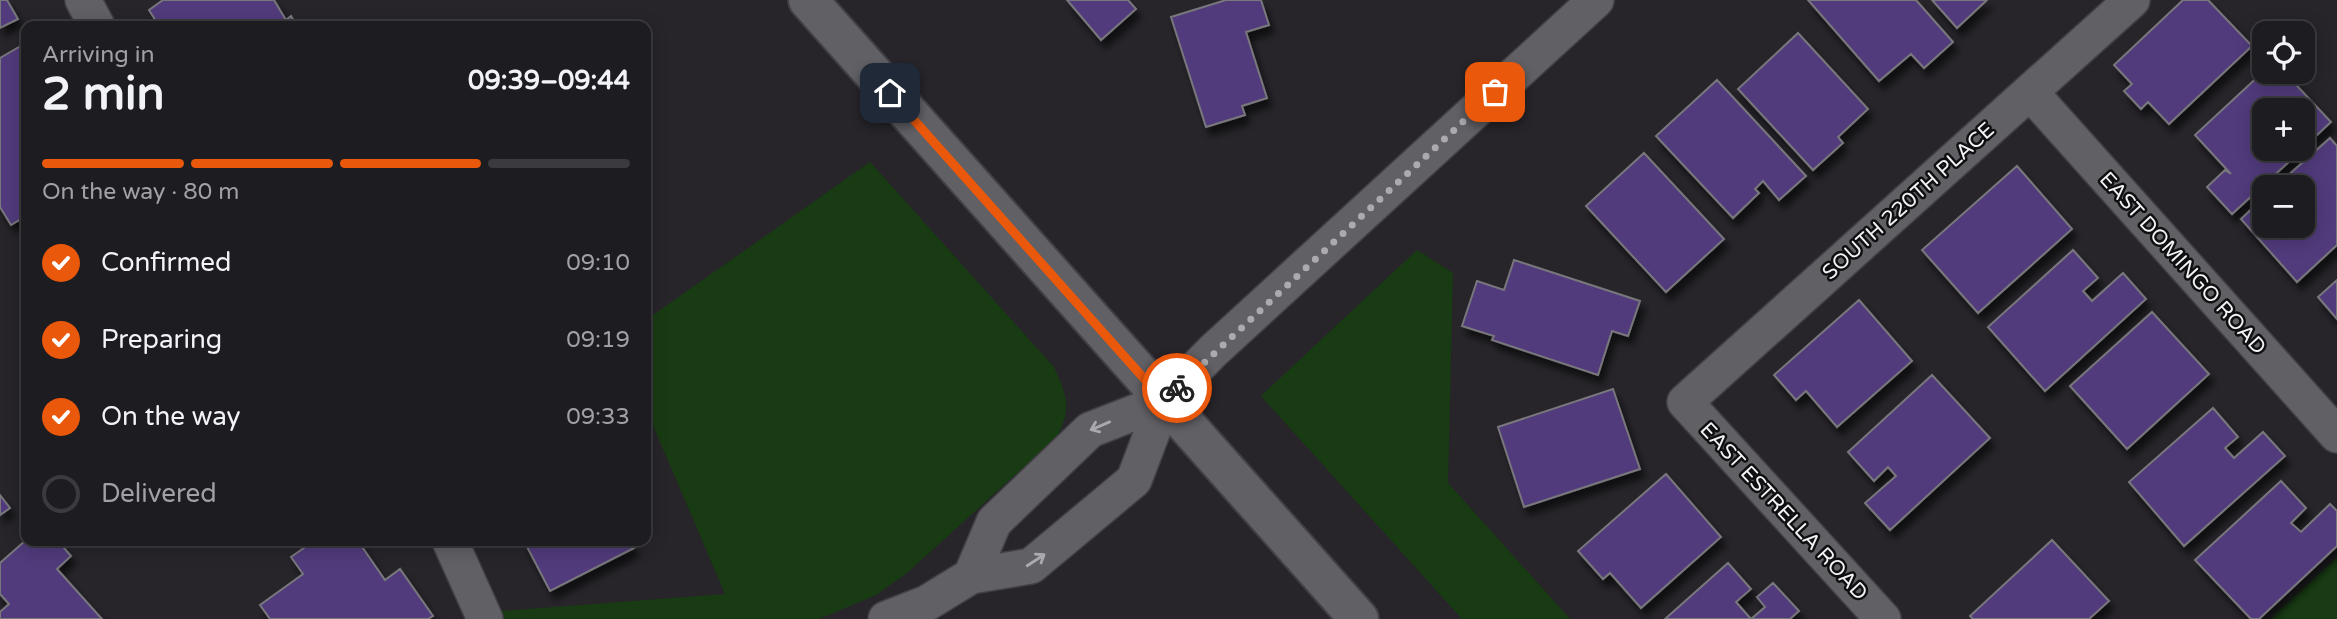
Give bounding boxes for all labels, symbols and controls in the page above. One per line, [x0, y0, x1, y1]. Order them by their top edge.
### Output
map controls [2252, 21, 2315, 238]
button: locate [2252, 21, 2315, 84]
text: Arriving in [42, 41, 155, 69]
pin [1465, 62, 1525, 122]
pin [860, 63, 920, 123]
text: 09:39–09:44 [468, 65, 630, 96]
text: 2 min [42, 67, 165, 122]
icon: bag [1476, 73, 1514, 111]
icon: home [871, 74, 909, 112]
button: + [2252, 98, 2315, 161]
street label: SOUTH 220TH PLACE [1817, 118, 2000, 285]
street label: EAST DOMINGO ROAD [2094, 167, 2271, 360]
button: − [2252, 175, 2315, 238]
text: On the way · 80 m [42, 178, 239, 206]
icon: check [42, 244, 80, 282]
text: Confirmed [101, 247, 231, 278]
text: 09:10 [566, 249, 630, 277]
icon: check [42, 321, 80, 359]
text: Preparing [101, 324, 222, 355]
text: 09:19 [566, 326, 630, 354]
courier [1142, 353, 1212, 423]
icon: bike [1158, 369, 1196, 407]
icon: check [42, 398, 80, 436]
text: On the way [101, 401, 241, 432]
text: 09:33 [566, 403, 630, 431]
street label: EAST ESTRELLA ROAD [1695, 417, 1873, 606]
one-way arrow [1090, 420, 1112, 433]
text: Delivered [101, 478, 217, 509]
one-way arrow [1026, 553, 1045, 568]

